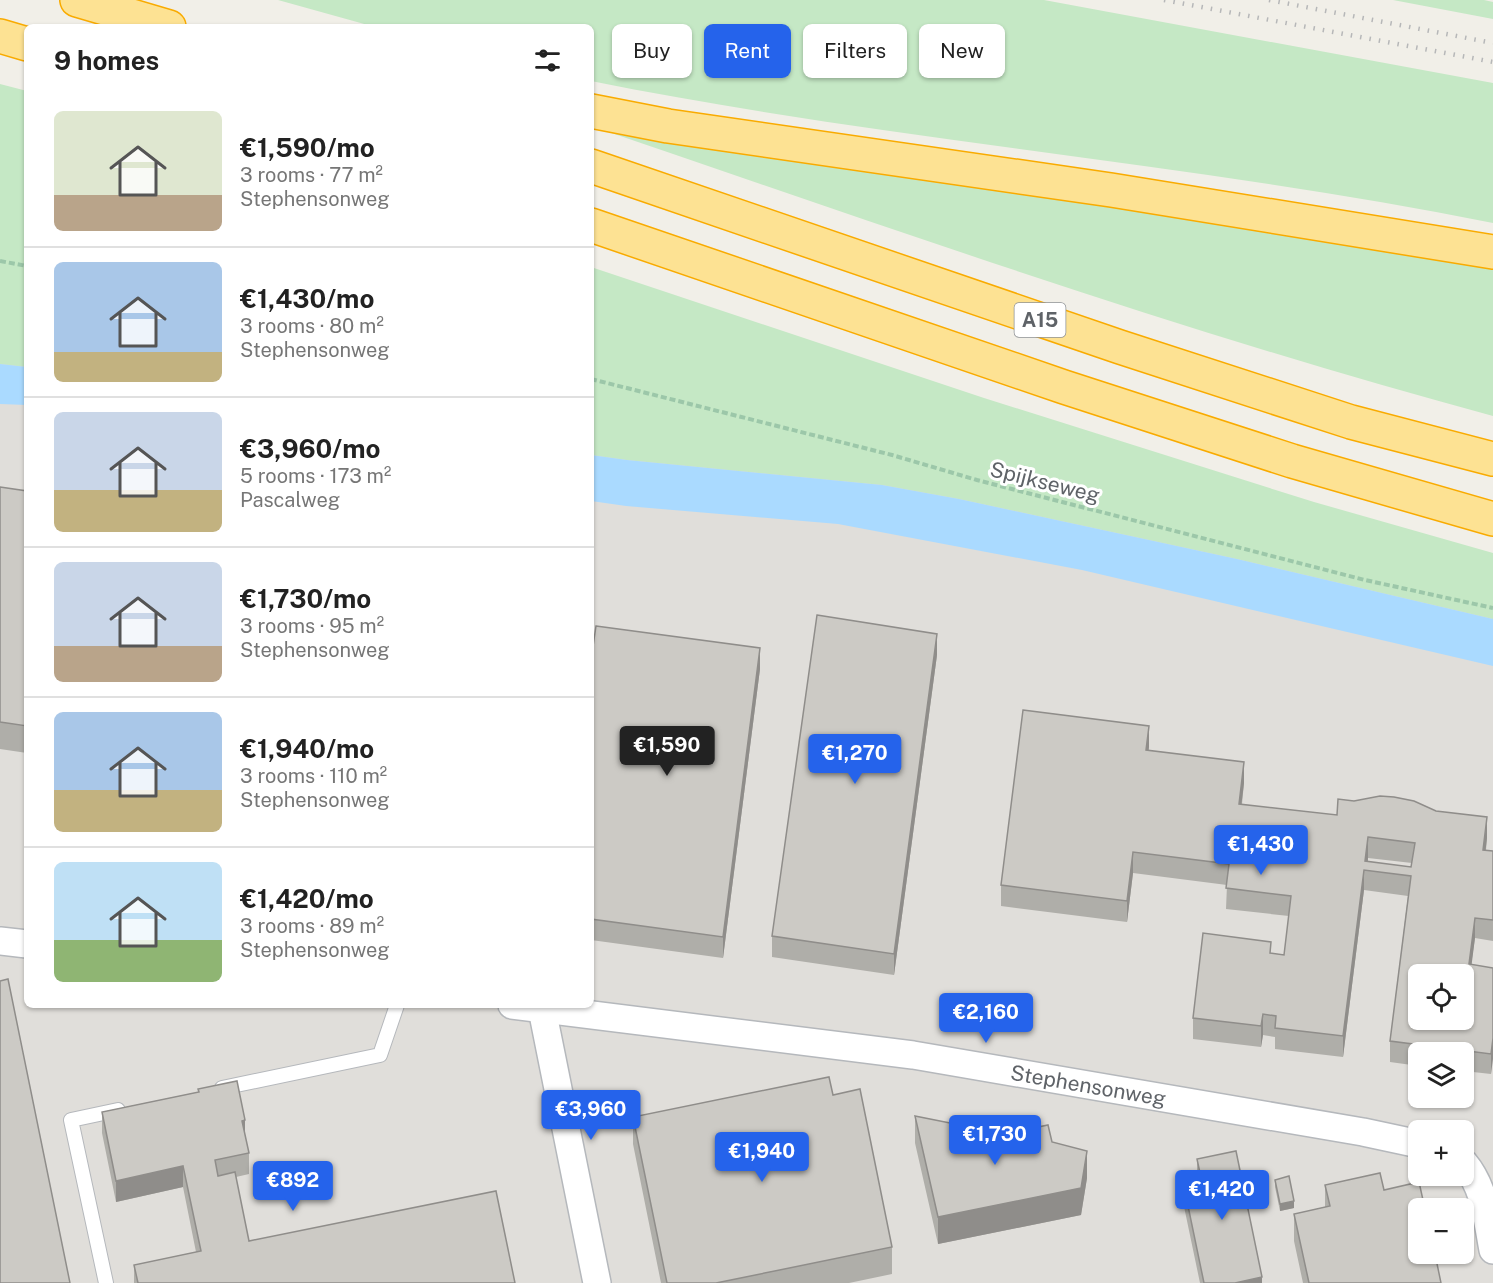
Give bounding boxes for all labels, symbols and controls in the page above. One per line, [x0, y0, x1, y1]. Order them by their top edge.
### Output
chip: Buy [612, 24, 692, 78]
chip: Rent [704, 24, 791, 78]
chip: Filters [803, 24, 907, 78]
chip: New [919, 24, 1005, 78]
icon: filters [531, 44, 564, 77]
text: 9 homes [54, 45, 159, 76]
text: €1,590/mo [240, 132, 375, 163]
icon: home [102, 135, 174, 207]
text: 3 rooms · 77 m² [240, 163, 383, 187]
text: Stephensonweg [240, 187, 390, 211]
text: €1,430/mo [240, 283, 374, 314]
icon: home [102, 286, 174, 358]
road number: A15 [1014, 303, 1066, 337]
text: 3 rooms · 80 m² [240, 314, 384, 338]
text: Stephensonweg [240, 338, 390, 362]
text: €3,960/mo [240, 433, 381, 464]
icon: home [102, 436, 174, 508]
street label: Spijkseweg [987, 456, 1103, 508]
text: 5 rooms · 173 m² [240, 464, 391, 488]
text: Pascalweg [240, 488, 340, 512]
text: €1,730/mo [240, 583, 371, 614]
icon: home [102, 586, 174, 658]
text: 3 rooms · 95 m² [240, 614, 384, 638]
text: Stephensonweg [240, 638, 390, 662]
pin: €1,590 [618, 726, 716, 777]
text: €1,940/mo [240, 733, 374, 764]
text: €1,590 [634, 733, 700, 757]
pin: €1,270 [806, 734, 904, 785]
icon: home [102, 736, 174, 808]
text: €1,270 [822, 741, 888, 765]
text: 3 rooms · 110 m² [240, 764, 387, 788]
text: Stephensonweg [240, 788, 390, 812]
pin: €1,430 [1212, 825, 1310, 876]
text: €1,430 [1228, 832, 1294, 856]
text: €1,420/mo [240, 883, 374, 914]
icon: home [102, 886, 174, 958]
text: 3 rooms · 89 m² [240, 914, 384, 938]
text: Stephensonweg [240, 938, 390, 962]
map controls [1408, 964, 1474, 1264]
button: locate [1408, 964, 1474, 1030]
pin: €2,160 [937, 993, 1035, 1044]
text: €2,160 [953, 1000, 1019, 1024]
button: layers [1408, 1042, 1474, 1108]
street label: Stephensonweg [1009, 1059, 1168, 1111]
pin: €3,960 [542, 1090, 640, 1141]
text: €3,960 [555, 1097, 627, 1121]
pin: €1,730 [946, 1115, 1044, 1166]
button: + [1408, 1120, 1474, 1186]
text: €1,730 [963, 1122, 1027, 1146]
pin: €1,940 [713, 1132, 811, 1183]
text: €1,940 [729, 1139, 795, 1163]
pin: €892 [257, 1161, 329, 1212]
text: €892 [267, 1168, 319, 1192]
pin: €1,420 [1173, 1170, 1271, 1221]
text: €1,420 [1189, 1177, 1255, 1201]
button: − [1408, 1198, 1474, 1264]

